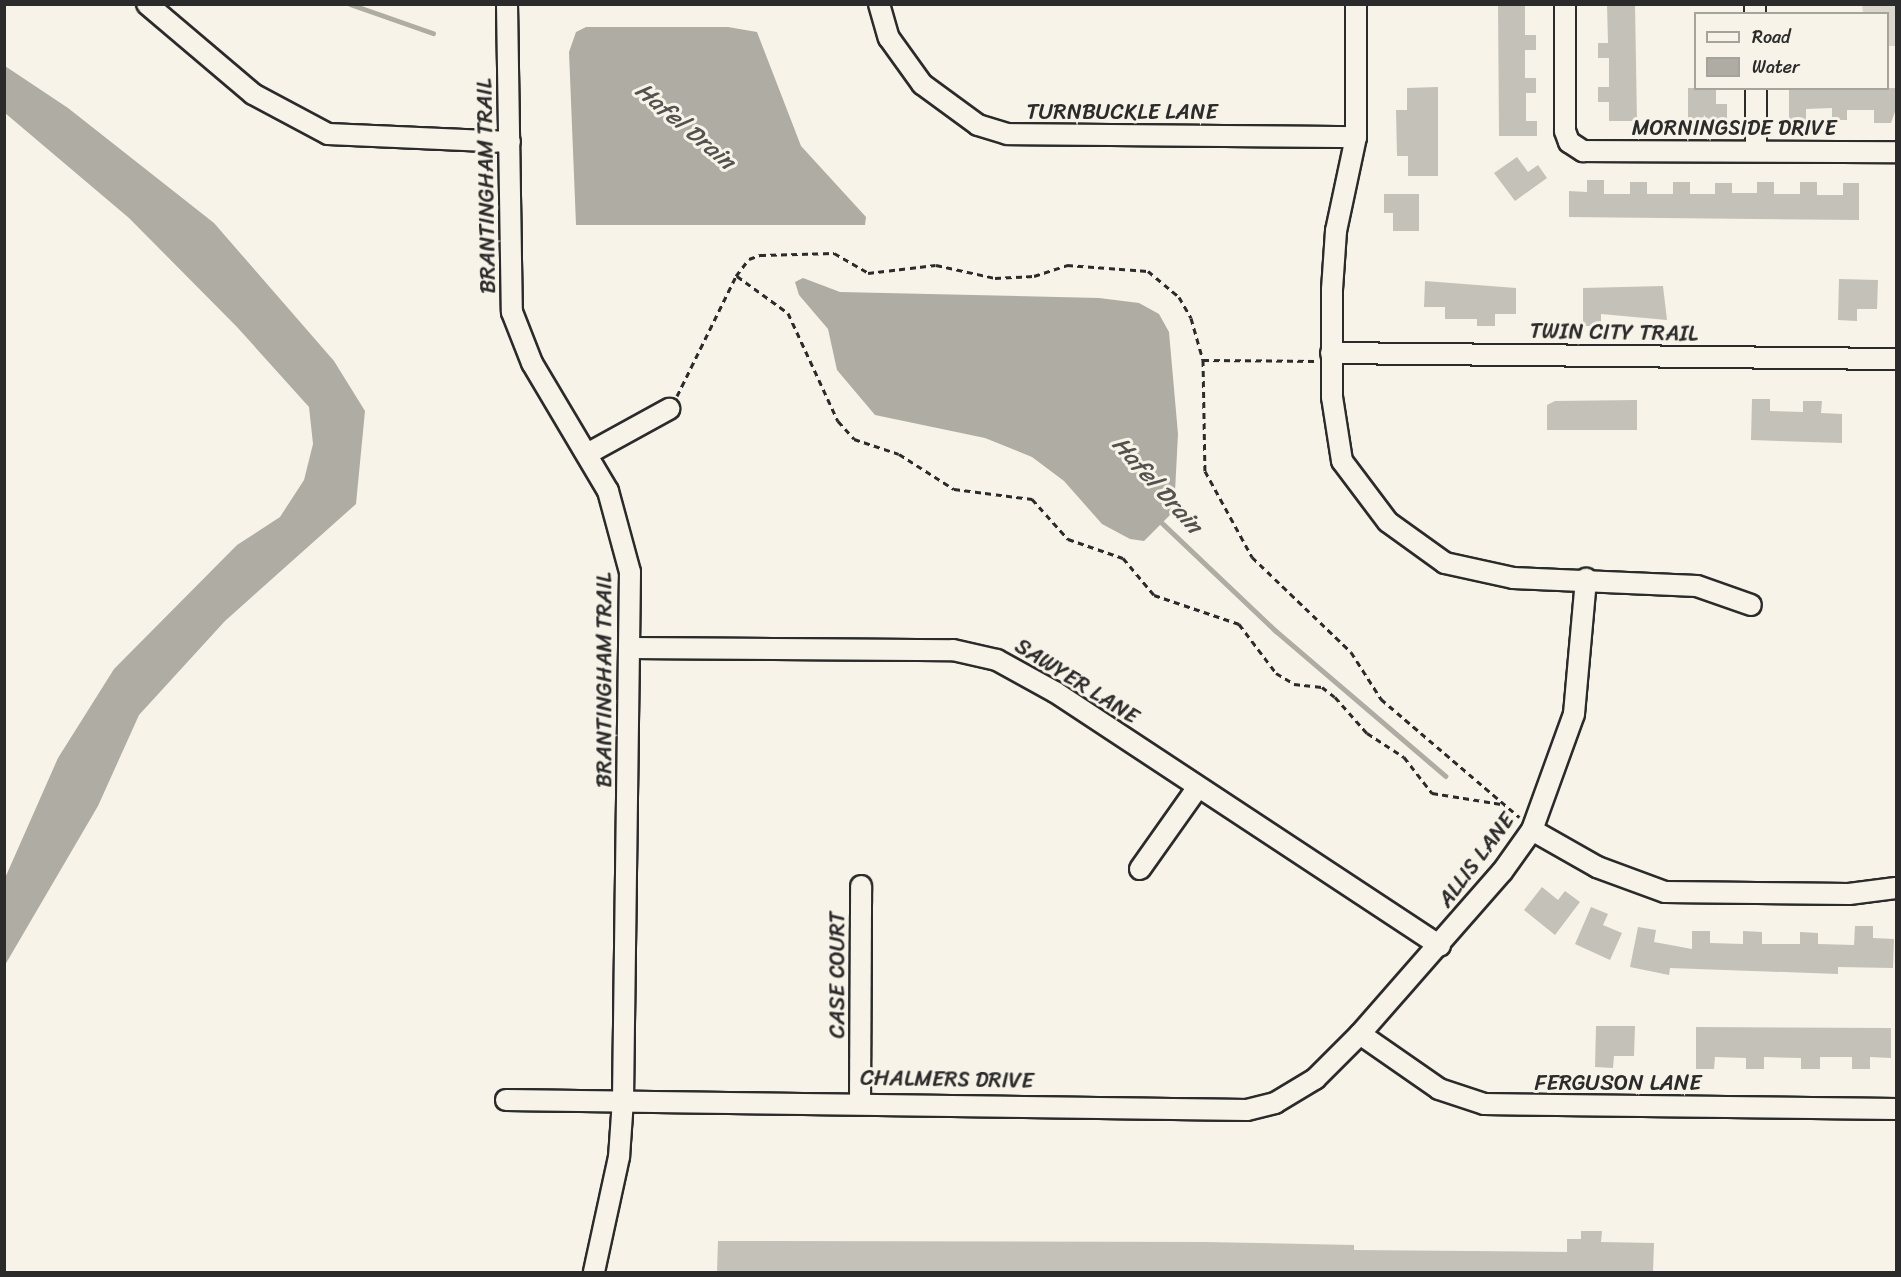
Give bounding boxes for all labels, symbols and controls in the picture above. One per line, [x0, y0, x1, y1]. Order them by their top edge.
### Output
legend [1694, 12, 1889, 90]
text: Road [1752, 21, 1791, 53]
text: Water [1752, 51, 1799, 83]
water label: Hafel Drain [629, 76, 741, 176]
street label: BRANTINGHAM TRAIL [471, 77, 501, 295]
street label: TURNBUCKLE LANE [1026, 99, 1218, 125]
street label: MORNINGSIDE DRIVE [1631, 115, 1837, 141]
street label: TWIN CITY TRAIL [1530, 317, 1698, 347]
water label: Hafel Drain [1106, 430, 1208, 540]
street label: BRANTINGHAM TRAIL [591, 572, 617, 788]
street label: SAWYER LANE [1010, 632, 1144, 730]
street label: ALLIS LANE [1432, 808, 1520, 912]
street label: CASE COURT [824, 912, 850, 1038]
street label: CHALMERS DRIVE [859, 1064, 1035, 1094]
street label: FERGUSON LANE [1534, 1070, 1702, 1096]

